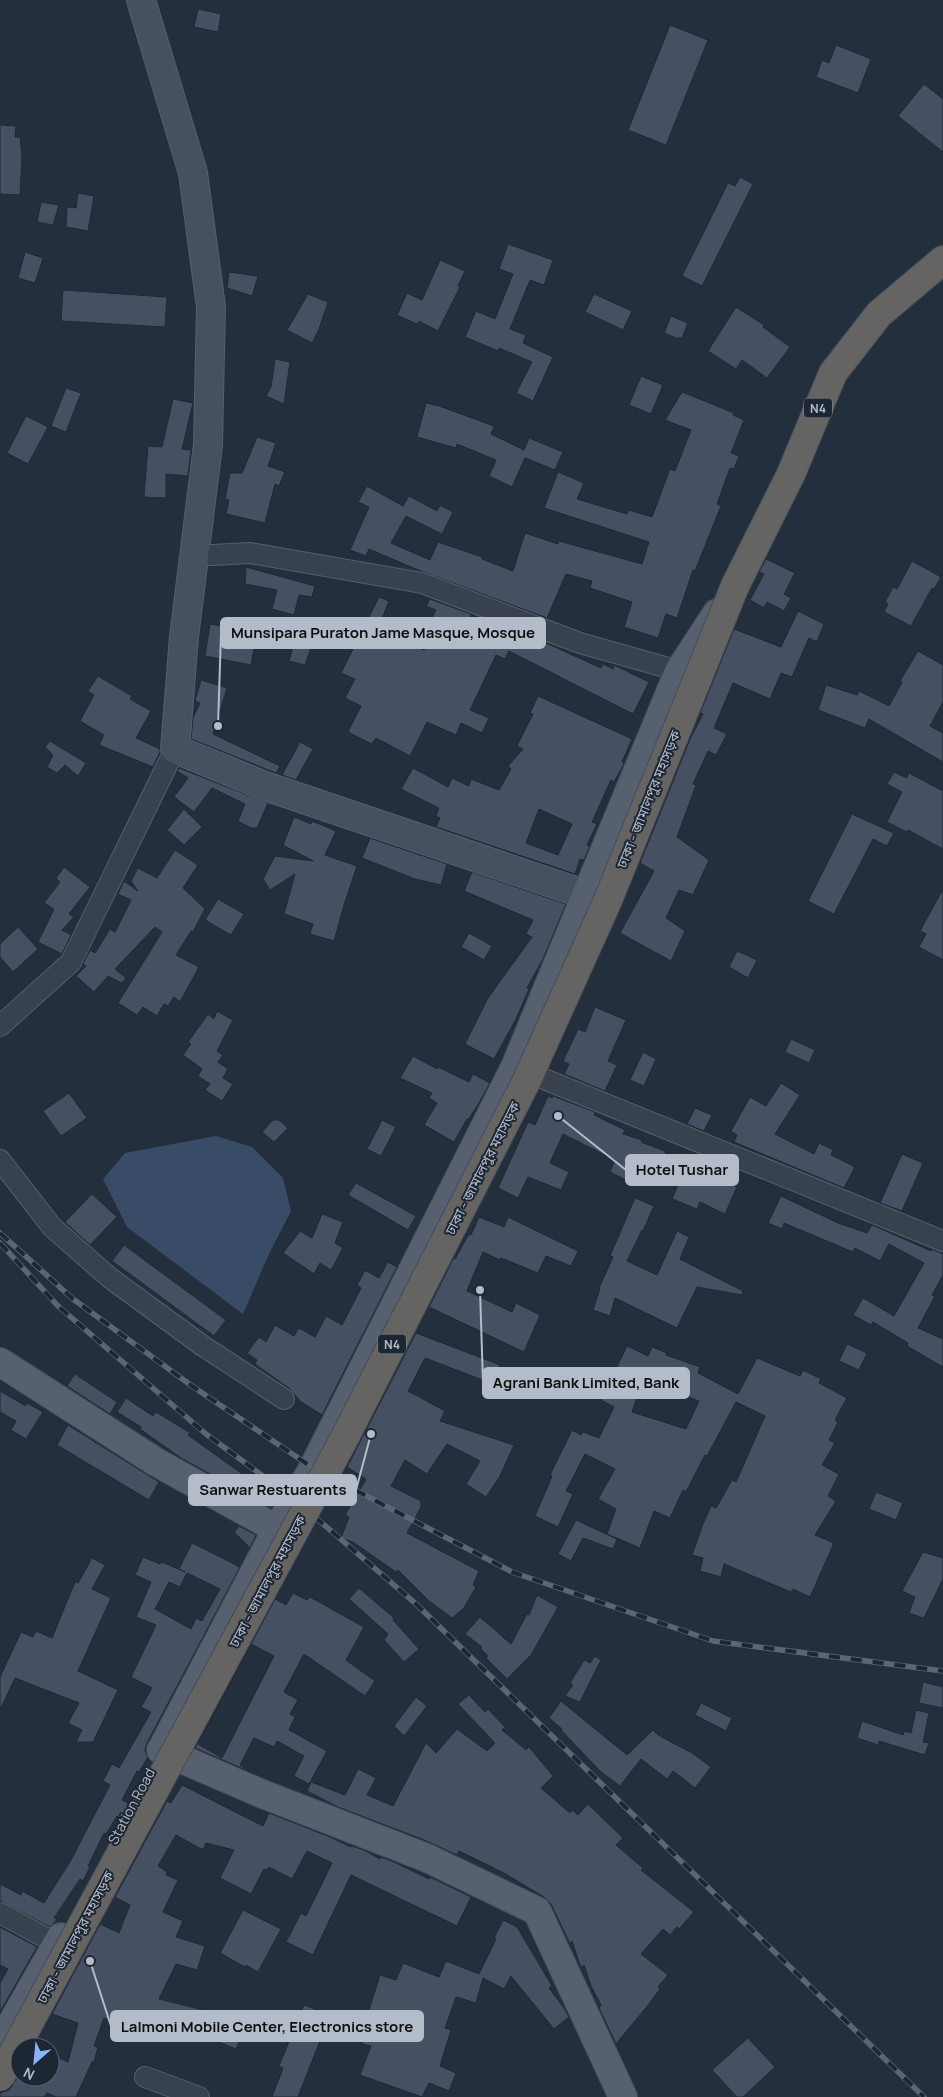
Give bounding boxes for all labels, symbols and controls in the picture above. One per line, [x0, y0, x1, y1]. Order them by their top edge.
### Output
road number: N4 [804, 398, 832, 418]
callout: Munsipara Puraton Jame Masque, Mosque [221, 618, 545, 648]
text: Munsipara Puraton Jame Masque, Mosque [231, 622, 535, 643]
street label: ঢাকা - জামালপুর মহাসড়ক [611, 727, 685, 872]
street label: ঢাকা - জামালপুর মহাসড়ক [440, 1098, 524, 1239]
callout: Hotel Tushar [626, 1155, 738, 1185]
text: Hotel Tushar [636, 1159, 728, 1180]
road number: N4 [378, 1335, 406, 1354]
callout: Agrani Bank Limited, Bank [483, 1368, 689, 1398]
text: Agrani Bank Limited, Bank [493, 1372, 680, 1393]
callout: Sanwar Restuarents [189, 1475, 356, 1505]
text: Sanwar Restuarents [199, 1479, 347, 1500]
street label: ঢাকা - জামালপুর মহাসড়ক [224, 1511, 310, 1651]
street label: Station Road [103, 1765, 159, 1847]
street label: ঢাকা - জামালপুর মহাসড়ক [32, 1867, 118, 2007]
callout: Lalmoni Mobile Center, Electronics store [111, 2011, 423, 2041]
text: Lalmoni Mobile Center, Electronics store [121, 2016, 413, 2037]
north arrow [10, 2037, 60, 2087]
text: N [20, 2063, 38, 2085]

